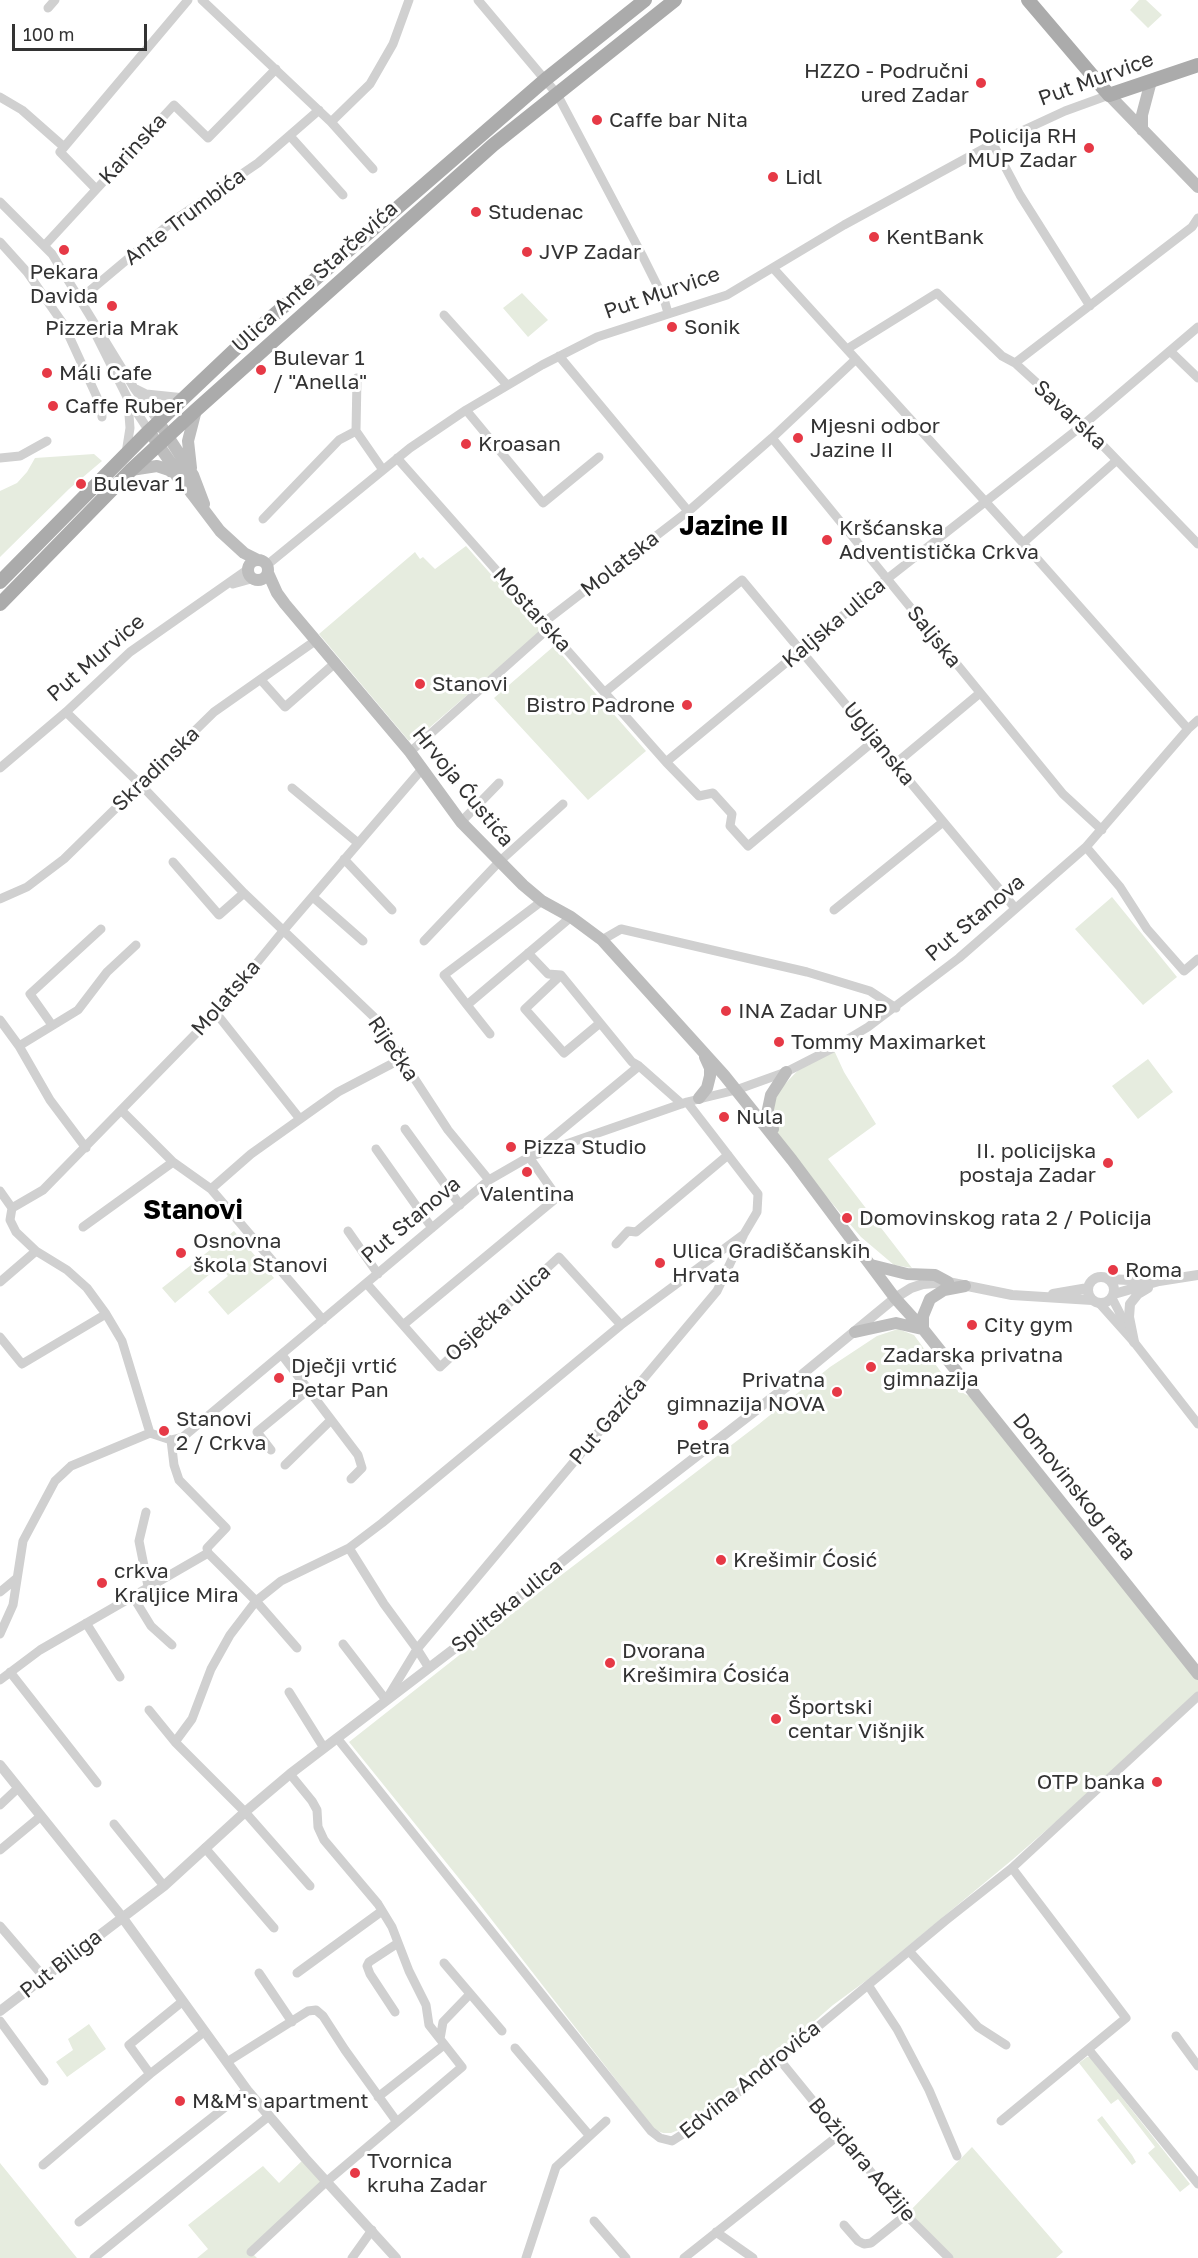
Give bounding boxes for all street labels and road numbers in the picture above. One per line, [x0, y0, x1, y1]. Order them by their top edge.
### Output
street label: Put Murvice [1035, 47, 1157, 111]
street label: Karinska [94, 108, 172, 190]
street label: Ante Trumbića [119, 163, 251, 271]
street label: Ulica Ante Starčevića [227, 196, 403, 358]
street label: Put Murvice [601, 261, 723, 325]
street label: Savarska [1028, 375, 1112, 455]
street label: Molatska [576, 526, 664, 602]
street label: Mostarska [488, 563, 576, 657]
street label: Kaljska ulica [777, 573, 891, 673]
street label: Saljska [901, 601, 967, 673]
street label: Put Murvice [42, 609, 150, 707]
street label: Ugljanska [838, 697, 920, 791]
street label: Skradinska [107, 721, 205, 817]
street label: Hrvoja Ćustića [407, 722, 519, 852]
street label: Put Stanova [920, 869, 1030, 967]
street label: Molatska [186, 955, 266, 1041]
street label: Riječka [362, 1012, 424, 1086]
street label: Put Stanova [356, 1171, 466, 1269]
street label: Osječka ulica [440, 1259, 556, 1367]
street label: Put Gazića [564, 1372, 652, 1470]
street label: Domovinskog rata [1007, 1409, 1141, 1565]
street label: Splitska ulica [446, 1554, 568, 1658]
street label: Put Biliga [15, 1924, 107, 2004]
street label: Edvina Androvića [675, 2016, 825, 2144]
street label: Božidara Adžije [803, 2093, 921, 2227]

